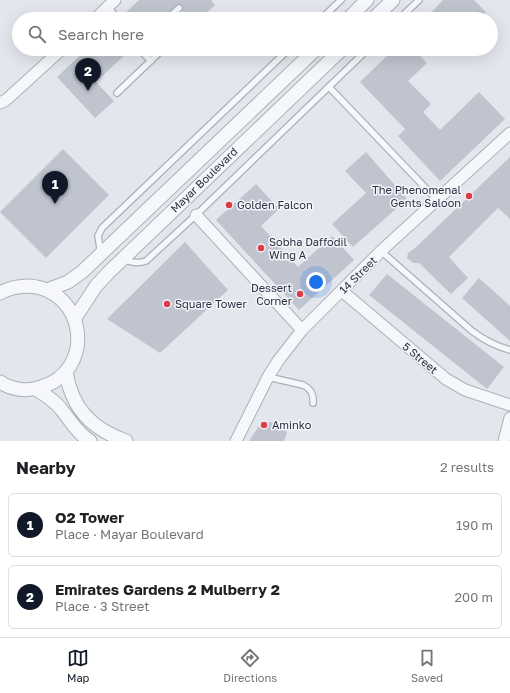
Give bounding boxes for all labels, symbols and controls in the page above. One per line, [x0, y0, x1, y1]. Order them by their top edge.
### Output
search box [12, 12, 498, 56]
icon: search [26, 23, 48, 45]
text: Search here [58, 25, 144, 43]
pin: 2 [75, 58, 101, 91]
street label: Mayar Boulevard [168, 144, 240, 215]
pin: 1 [42, 171, 68, 204]
place label: The Phenomenal Gents Saloon [372, 183, 461, 209]
marker: The Phenomenal Gents Saloon [464, 191, 474, 201]
place label: Golden Falcon [237, 198, 313, 211]
marker: Golden Falcon [224, 200, 234, 210]
place label: Sobha Daffodil Wing A [269, 235, 347, 261]
marker: Sobha Daffodil Wing A [256, 243, 266, 253]
street label: 14 Street [336, 253, 379, 296]
your location [306, 272, 326, 292]
place label: Dessert Corner [251, 281, 293, 307]
marker: Dessert Corner [295, 289, 305, 299]
place label: Square Tower [175, 297, 247, 310]
marker: Square Tower [162, 299, 172, 309]
street label: 5 Street [400, 339, 440, 376]
place label: Aminko [272, 418, 312, 431]
marker: Aminko [259, 420, 269, 430]
text: Nearby [16, 457, 76, 478]
text: 2 results [440, 459, 494, 475]
text: O2 Tower [55, 508, 124, 526]
text: 1 [27, 517, 33, 533]
text: 190 m [456, 517, 493, 533]
text: Place · Mayar Boulevard [55, 526, 204, 542]
text: Emirates Gardens 2 Mulberry 2 [55, 580, 280, 598]
text: 2 [26, 589, 34, 605]
text: 200 m [455, 589, 493, 605]
text: Place · 3 Street [55, 598, 149, 614]
tab: Map [67, 647, 89, 684]
tab: Directions [223, 647, 277, 684]
tab: Saved [411, 647, 443, 684]

